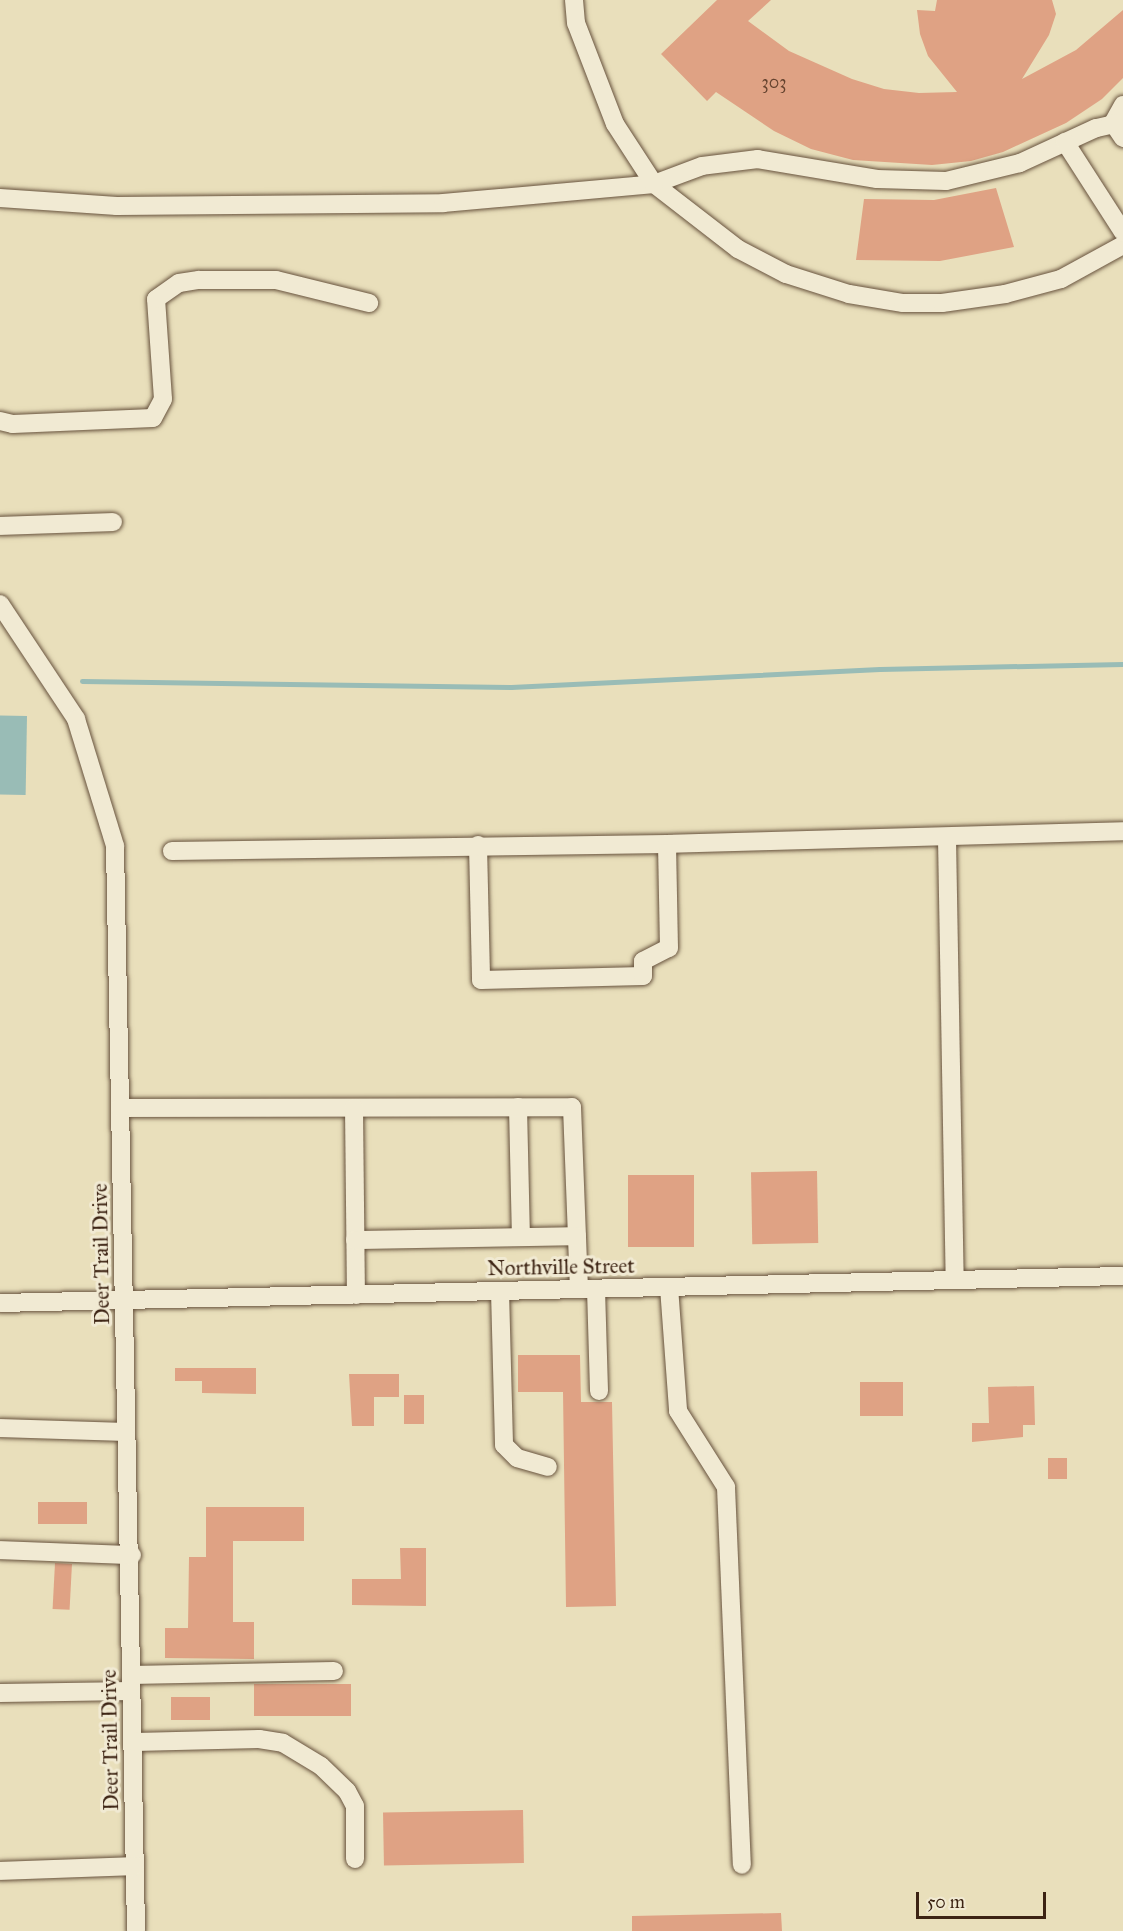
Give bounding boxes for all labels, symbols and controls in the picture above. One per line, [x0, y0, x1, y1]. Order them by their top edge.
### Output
house number: 303 [762, 71, 786, 93]
street label: Deer Trail Drive [87, 1183, 115, 1325]
street label: Northville Street [487, 1253, 635, 1281]
street label: Deer Trail Drive [96, 1669, 124, 1811]
scale bar [919, 1880, 1050, 1918]
text: 50 m [927, 1891, 965, 1913]

